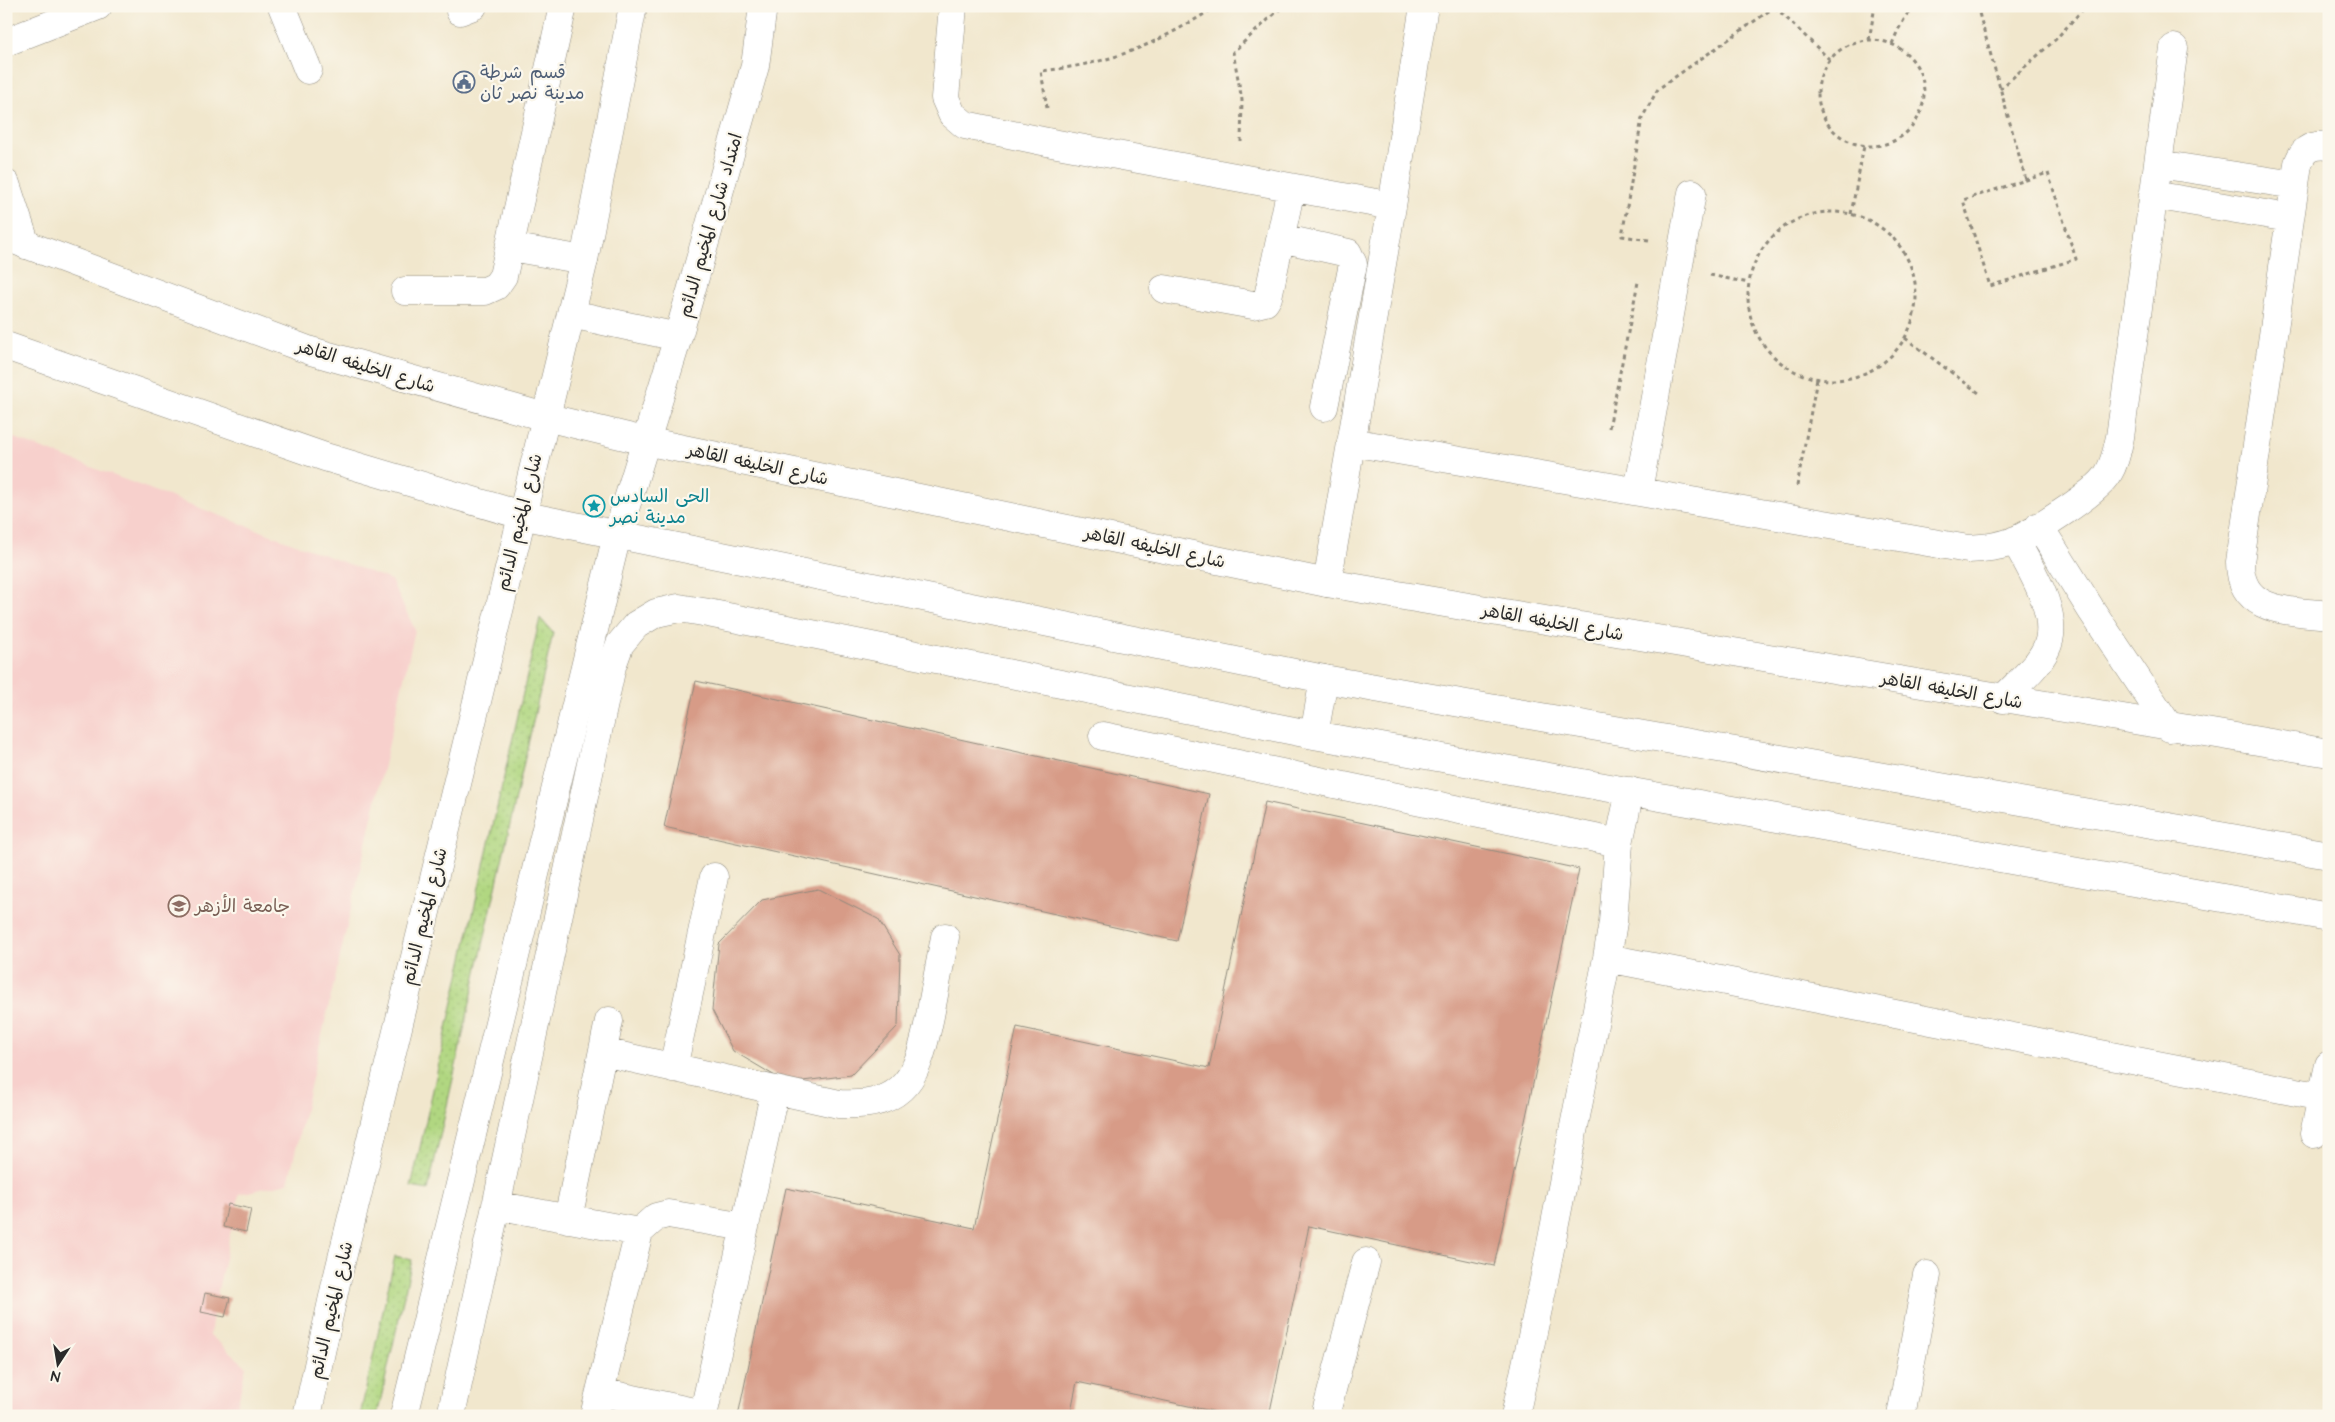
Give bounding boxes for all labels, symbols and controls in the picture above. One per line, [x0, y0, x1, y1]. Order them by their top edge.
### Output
place label: قسم شرطة مدينة نصر ثان [480, 60, 585, 106]
public building icon: قسم شرطة مدينة نصر ثان [452, 70, 476, 94]
street label: امتداد شارع المخيم الدائم [672, 130, 750, 320]
street label: شارع الخليفه القاهر [292, 333, 438, 399]
street label: شارع الخليفه القاهر [683, 437, 831, 492]
street label: شارع المخيم الدائم [490, 451, 550, 594]
place label: الحى السادس مدينة نصر [608, 484, 709, 530]
place icon: الحى السادس مدينة نصر [582, 494, 606, 518]
street label: شارع الخليفه القاهر [1080, 520, 1228, 575]
street label: شارع الخليفه القاهر [1478, 597, 1626, 647]
street label: شارع الخليفه القاهر [1877, 665, 2025, 715]
street label: شارع المخيم الدائم [395, 845, 455, 988]
school or university icon: جامعة الأزهر [167, 894, 191, 918]
place label: جامعة الأزهر [193, 894, 290, 919]
street label: شارع المخيم الدائم [303, 1239, 360, 1382]
north arrow [32, 1340, 82, 1390]
text: N [49, 1365, 62, 1386]

